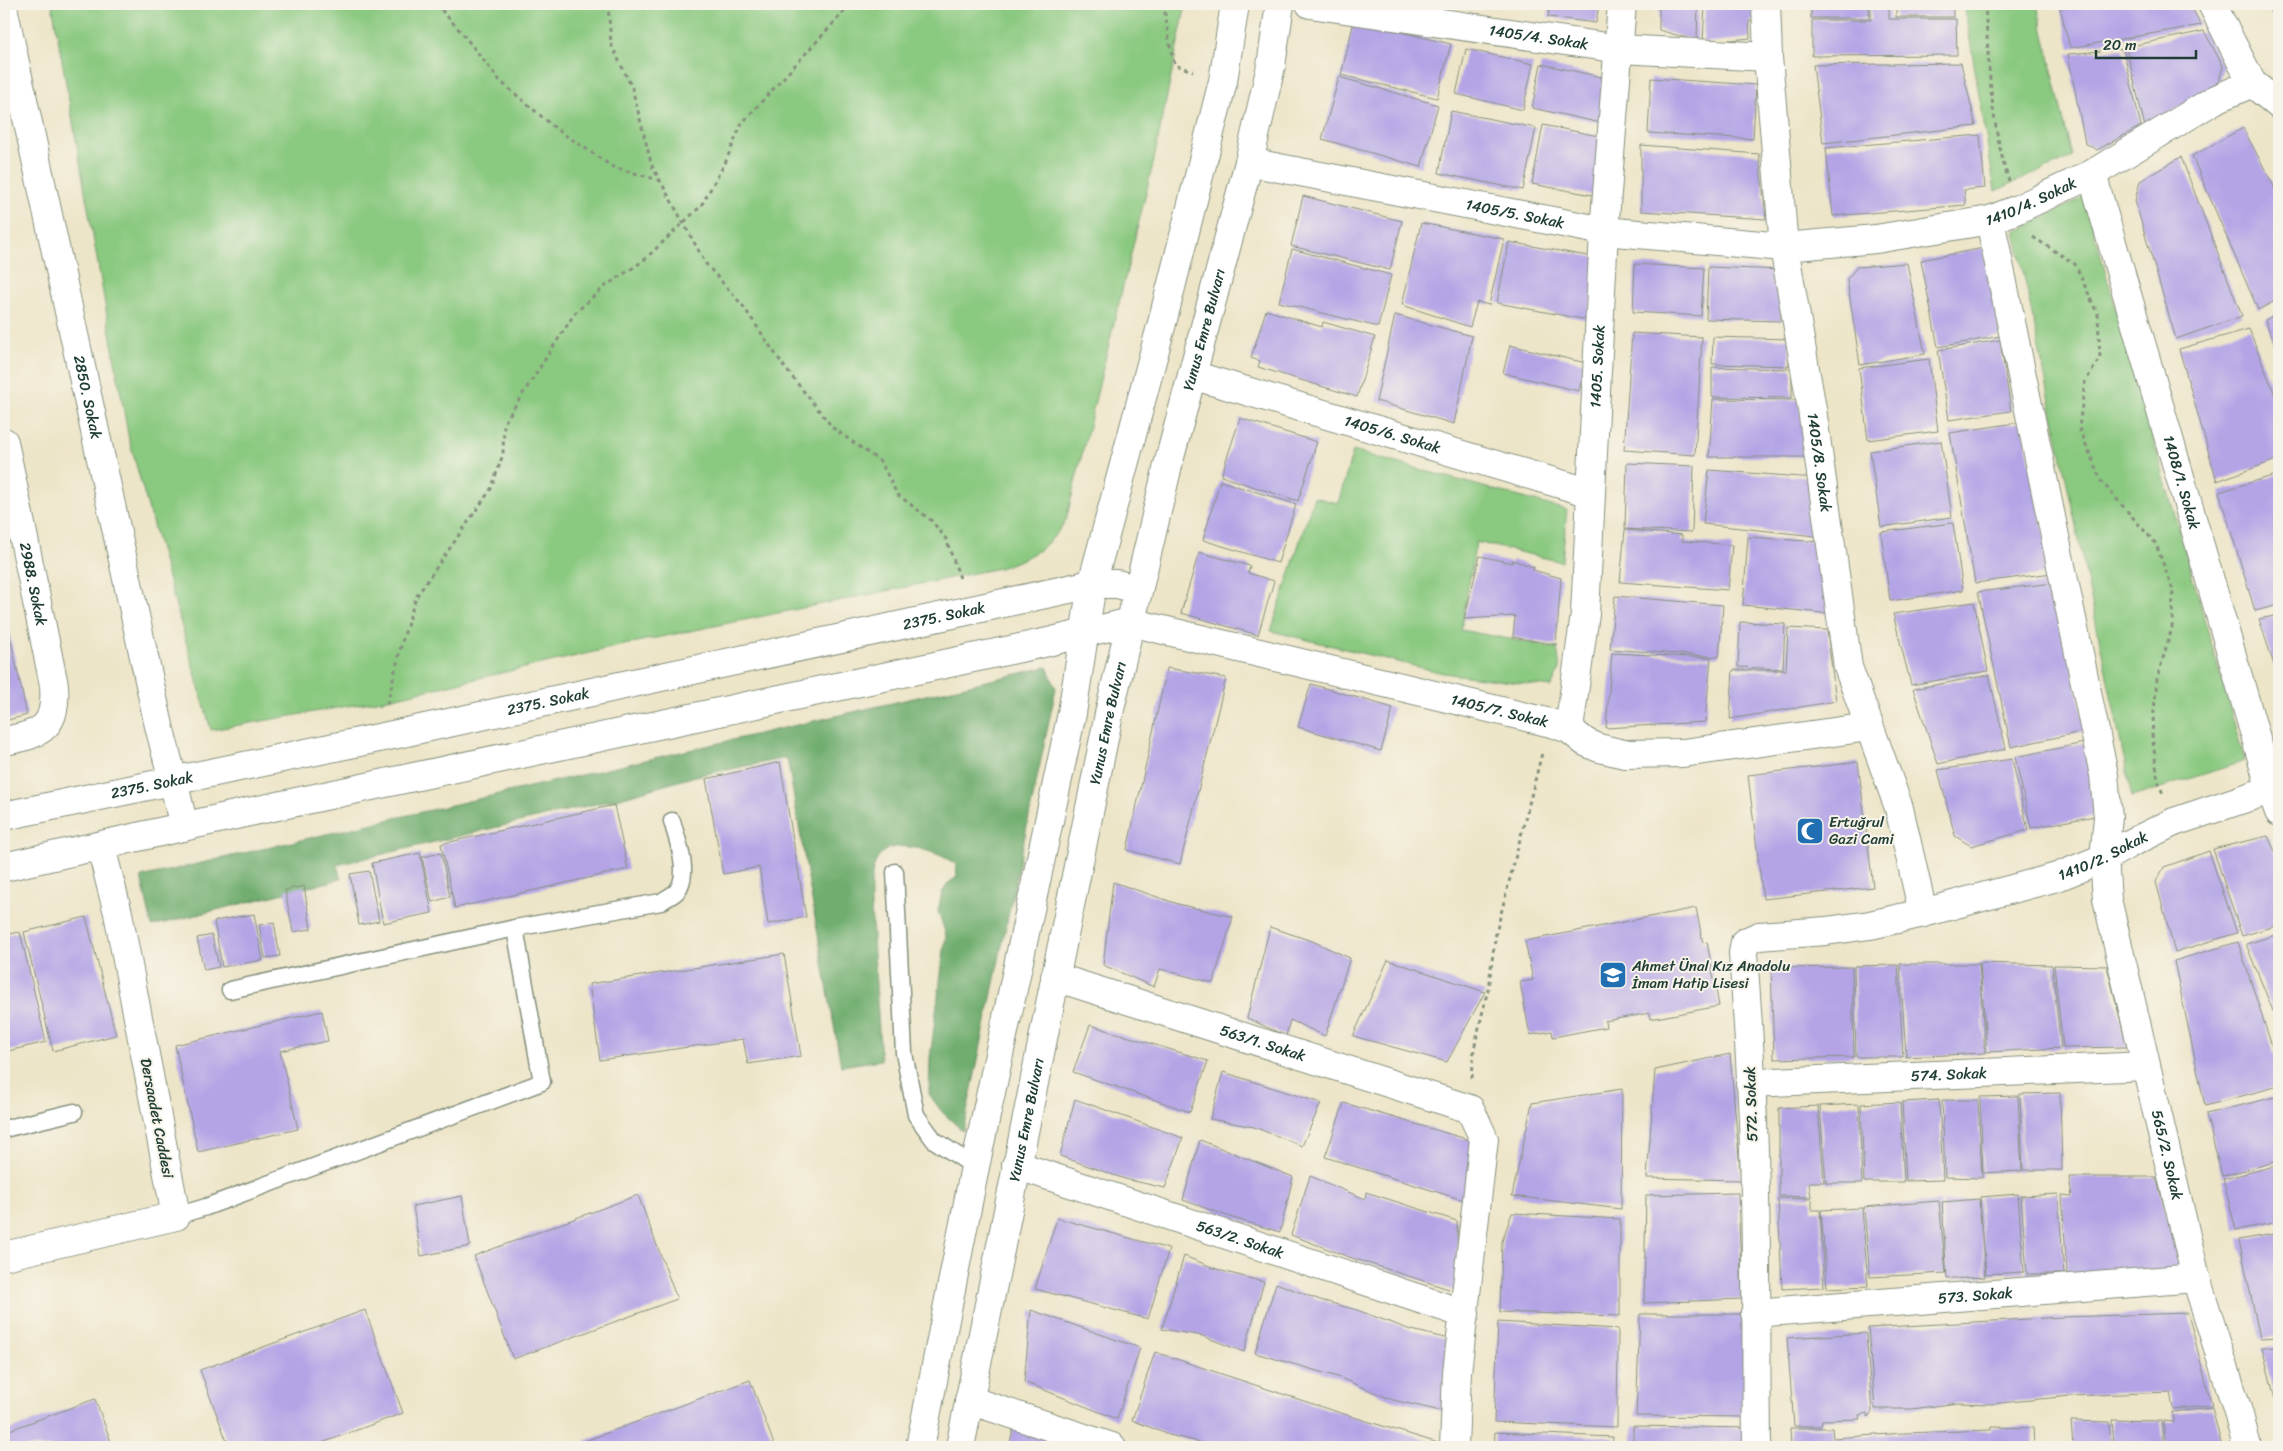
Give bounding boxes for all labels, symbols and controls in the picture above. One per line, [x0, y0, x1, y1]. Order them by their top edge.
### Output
street label: 1405/4. Sokak [1487, 17, 1590, 57]
scale bar [2096, 28, 2196, 60]
text: 20 m [2103, 32, 2137, 58]
street label: 1410/4. Sokak [1984, 170, 2081, 233]
street label: 1405/5. Sokak [1463, 191, 1567, 236]
street label: Yunus Emre Bulvarı [1175, 266, 1233, 394]
street label: 1405. Sokak [1582, 324, 1612, 409]
street label: 2850. Sokak [66, 353, 109, 442]
street label: 1405/6. Sokak [1341, 408, 1444, 461]
street label: 1405/8. Sokak [1800, 411, 1839, 514]
street label: 1408/1. Sokak [2156, 432, 2208, 533]
street label: 2988. Sokak [12, 540, 55, 628]
street label: 2375. Sokak [900, 594, 988, 637]
street label: Yunus Emre Bulvarı [1082, 659, 1134, 787]
street label: 2375. Sokak [504, 680, 592, 723]
street label: 1405/7. Sokak [1448, 686, 1551, 735]
street label: 2375. Sokak [108, 764, 195, 806]
place label: Ertuğrul Gazi Cami [1829, 809, 1894, 852]
mosque icon: Ertuğrul Gazi Cami [1795, 816, 1825, 846]
street label: 1410/2. Sokak [2054, 824, 2152, 888]
place label: Ahmet Ünal Kız Anadolu İmam Hatip Lisesi [1631, 953, 1790, 996]
school or university icon: Ahmet Ünal Kız Anadolu İmam Hatip Lisesi [1598, 960, 1628, 990]
street label: 563/1. Sokak [1216, 1017, 1309, 1069]
street label: Dersaadet Caddesi [133, 1056, 182, 1181]
street label: Yunus Emre Bulvarı [1001, 1056, 1052, 1184]
street label: 574. Sokak [1910, 1060, 1987, 1089]
street label: 572. Sokak [1737, 1066, 1765, 1142]
street label: 565/2. Sokak [2144, 1107, 2190, 1203]
street label: 563/2. Sokak [1193, 1213, 1287, 1266]
street label: 573. Sokak [1937, 1280, 2014, 1311]

